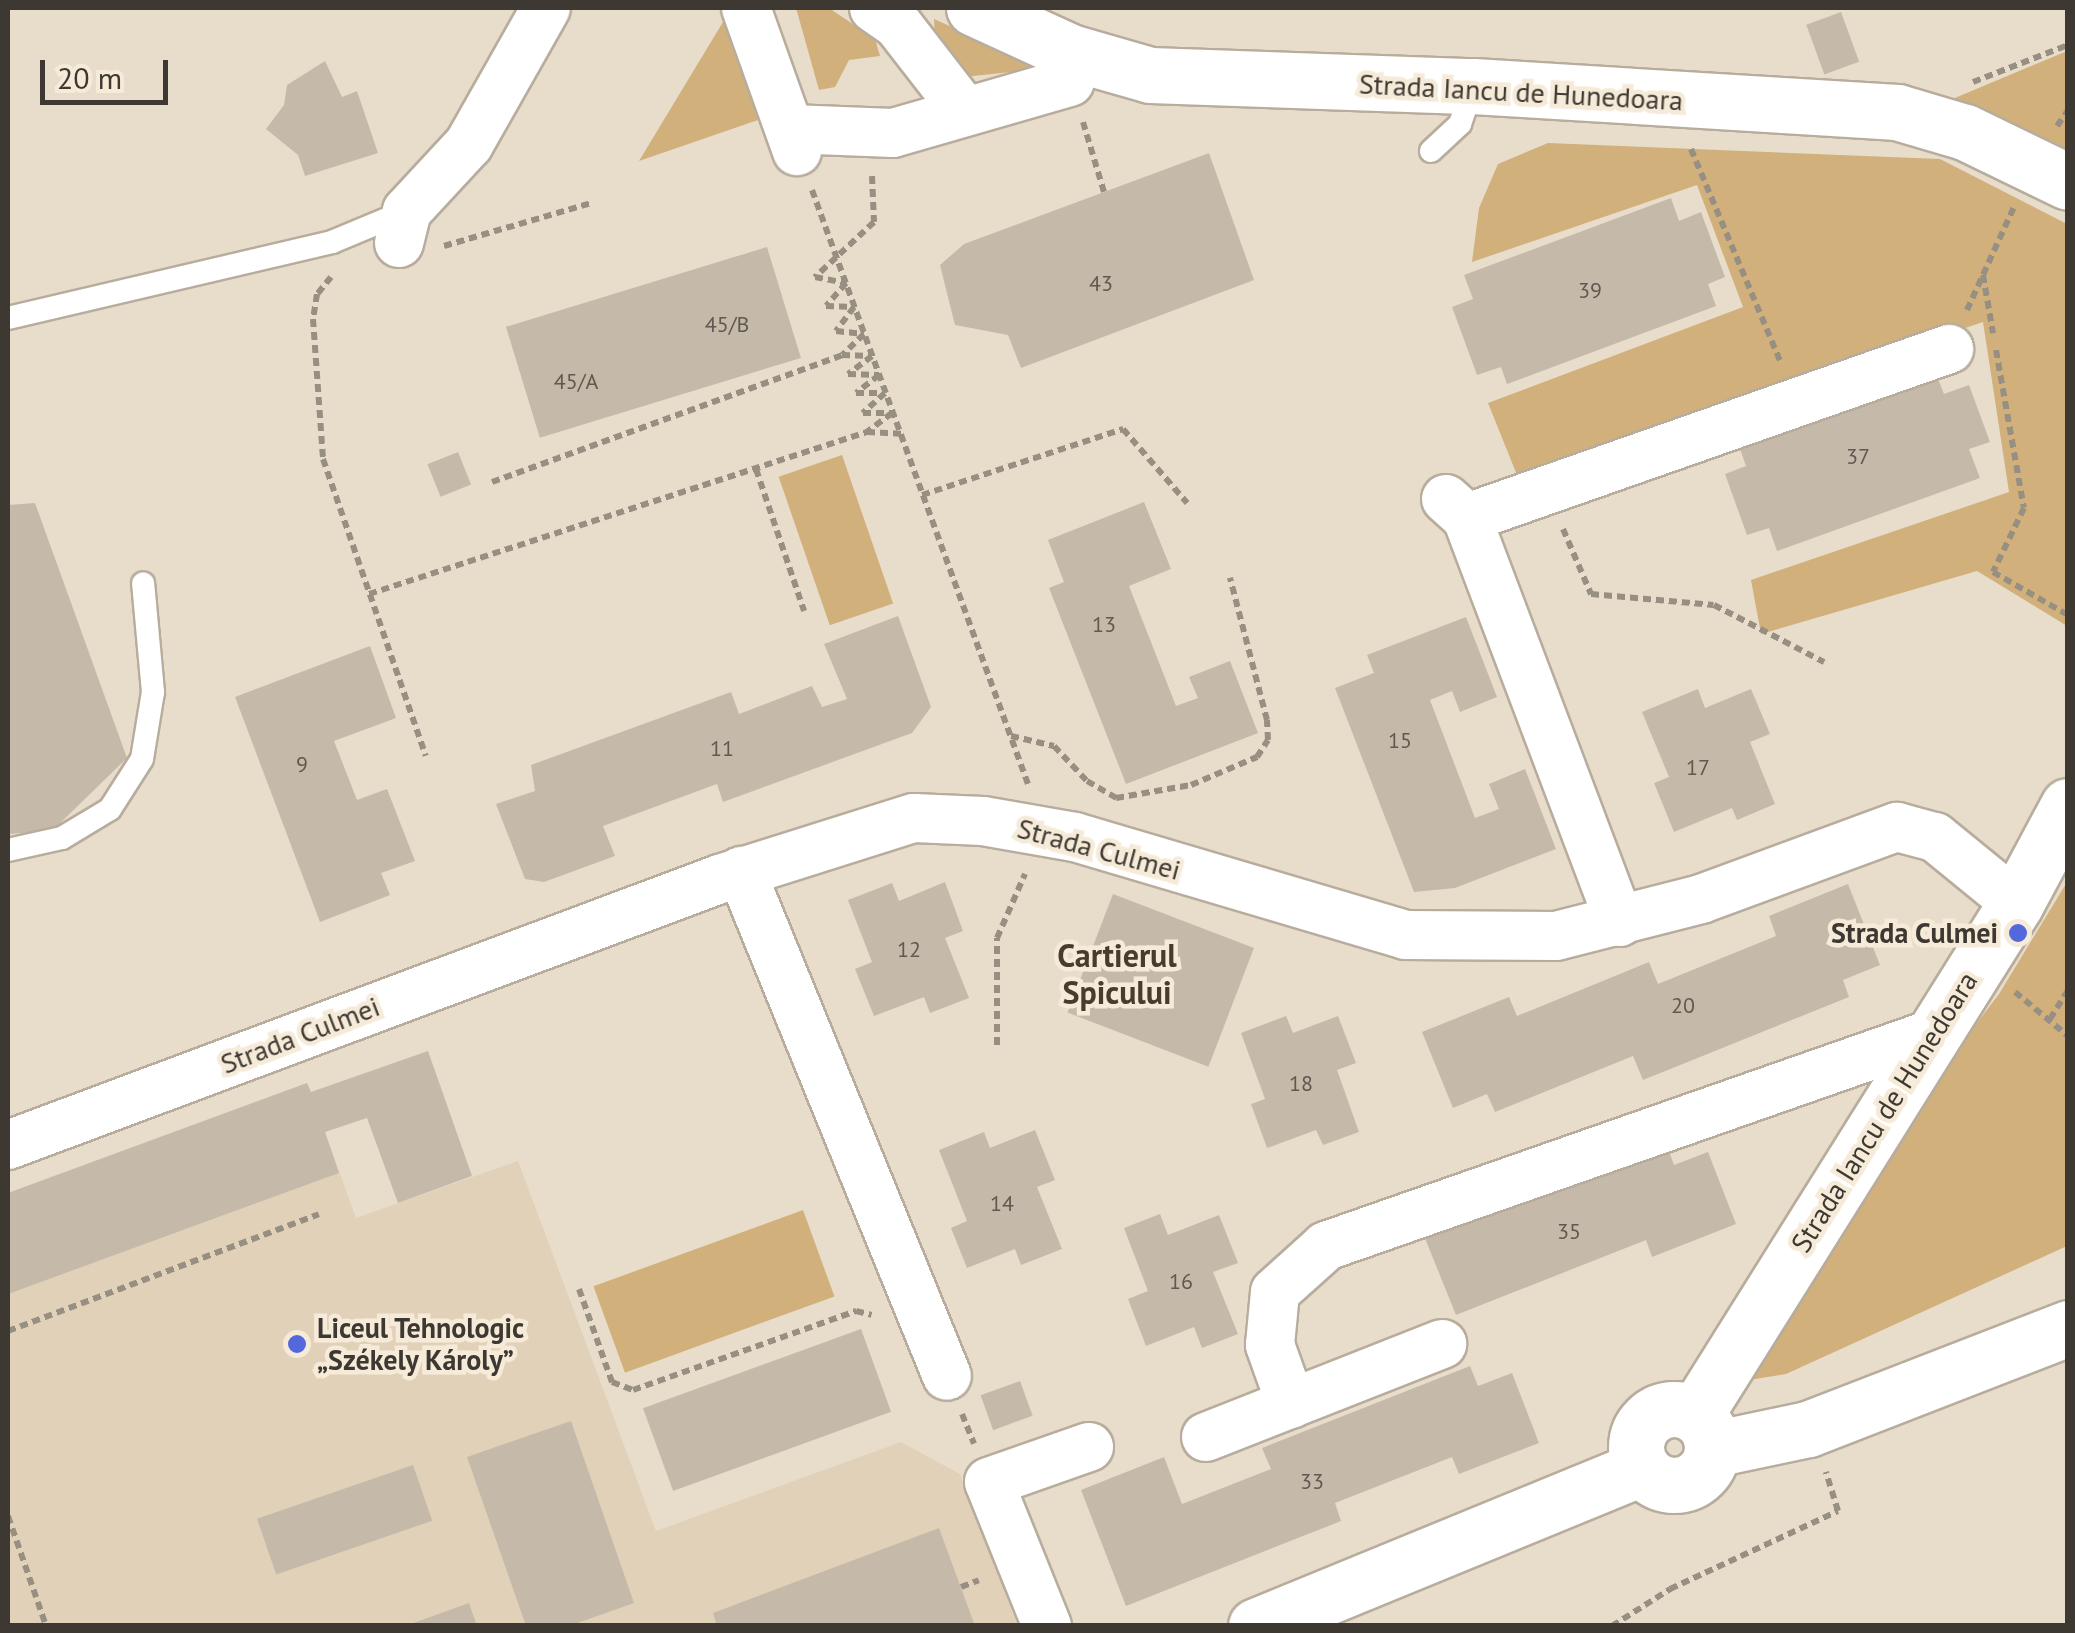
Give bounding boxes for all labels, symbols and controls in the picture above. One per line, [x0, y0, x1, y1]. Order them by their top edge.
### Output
scale bar [45, 40, 172, 102]
text: 20 m [57, 58, 122, 97]
street label: Strada Iancu de Hunedoara [1358, 67, 1684, 117]
house number: 43 [1089, 271, 1113, 297]
house number: 39 [1578, 278, 1602, 304]
house number: 45/B [705, 312, 749, 338]
house number: 45/A [554, 369, 598, 395]
house number: 37 [1846, 444, 1870, 470]
house number: 13 [1092, 612, 1116, 638]
house number: 15 [1388, 728, 1412, 754]
house number: 11 [710, 736, 734, 762]
house number: 9 [296, 752, 308, 778]
house number: 17 [1686, 755, 1710, 781]
street label: Strada Culmei [1014, 811, 1184, 887]
place label: Strada Culmei [1831, 916, 1998, 950]
marker: Strada Culmei [2007, 922, 2029, 944]
house number: 12 [897, 937, 921, 963]
district label: Cartierul Spicului [1057, 937, 1177, 1012]
street label: Strada Iancu de Hunedoara [1784, 966, 1984, 1258]
street label: Strada Culmei [216, 989, 384, 1081]
house number: 20 [1671, 993, 1695, 1019]
house number: 18 [1289, 1071, 1313, 1097]
house number: 14 [990, 1191, 1014, 1217]
house number: 35 [1557, 1219, 1581, 1245]
house number: 16 [1169, 1269, 1193, 1295]
place label: Liceul Tehnologic „Székely Károly” [317, 1311, 525, 1377]
marker: Liceul Tehnologic „Székely Károly” [286, 1333, 308, 1355]
house number: 33 [1300, 1469, 1324, 1495]

